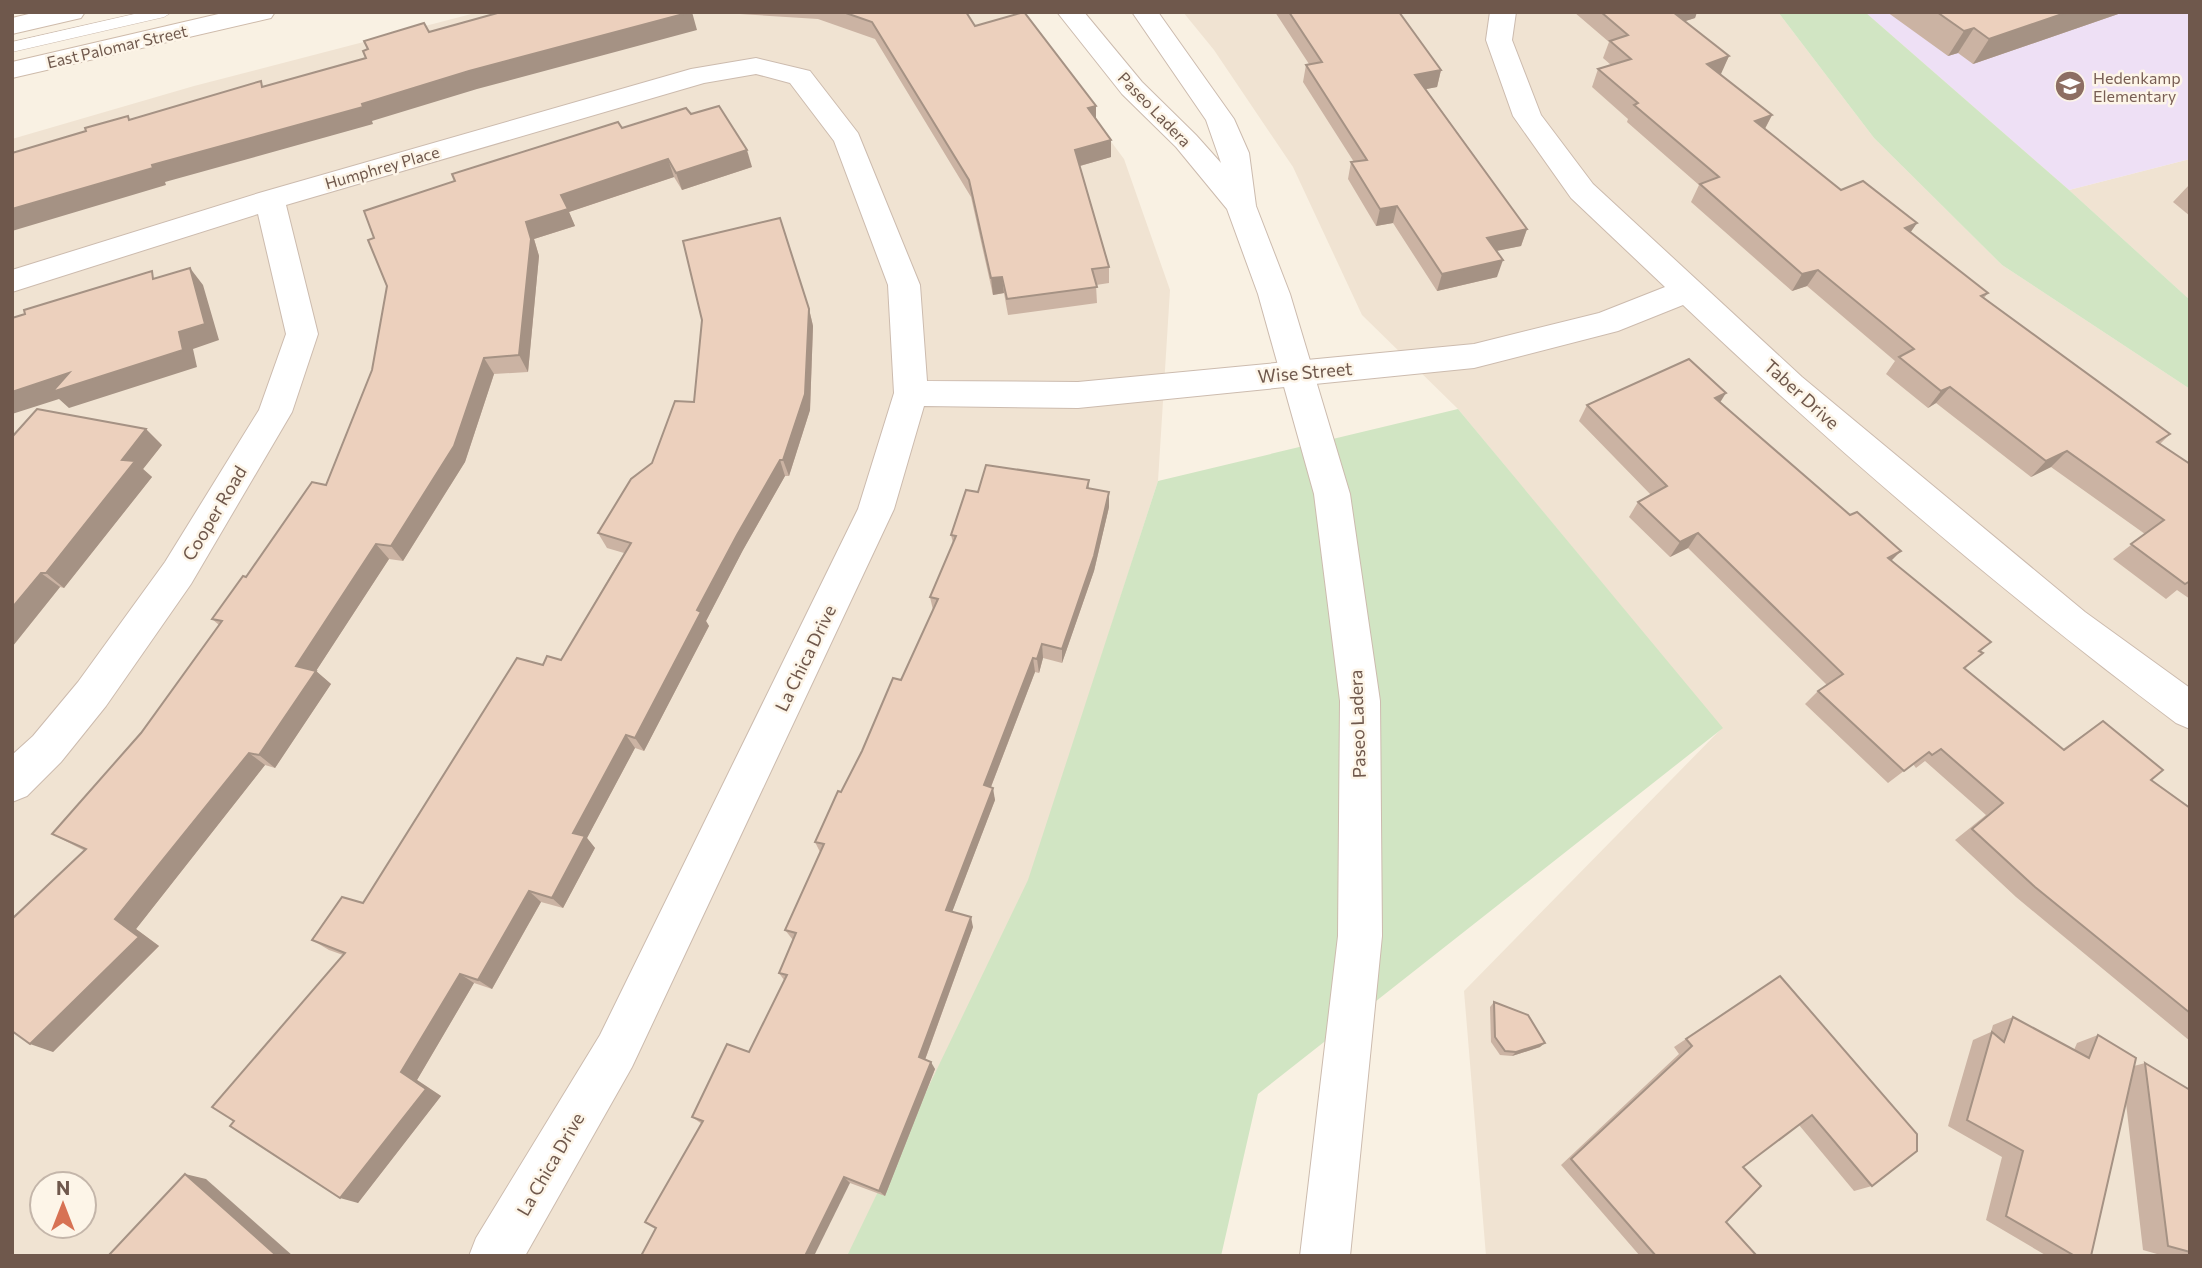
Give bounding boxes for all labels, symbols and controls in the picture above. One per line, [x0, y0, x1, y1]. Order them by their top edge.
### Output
street label: East Palomar Street [45, 20, 190, 71]
street label: Paseo Ladera [1115, 68, 1195, 150]
place label: Hedenkamp Elementary [2093, 68, 2181, 105]
school or university icon: Hedenkamp Elementary [2053, 69, 2087, 103]
street label: Humphrey Place [323, 142, 441, 192]
street label: Taber Drive [1760, 354, 1844, 434]
street label: Wise Street [1257, 357, 1353, 387]
street label: Cooper Road [177, 462, 251, 564]
street label: La Chica Drive [770, 601, 840, 715]
street label: Paseo Ladera [1344, 669, 1370, 779]
street label: La Chica Drive [512, 1108, 588, 1220]
north arrow [28, 1170, 98, 1240]
text: N [56, 1176, 70, 1199]

